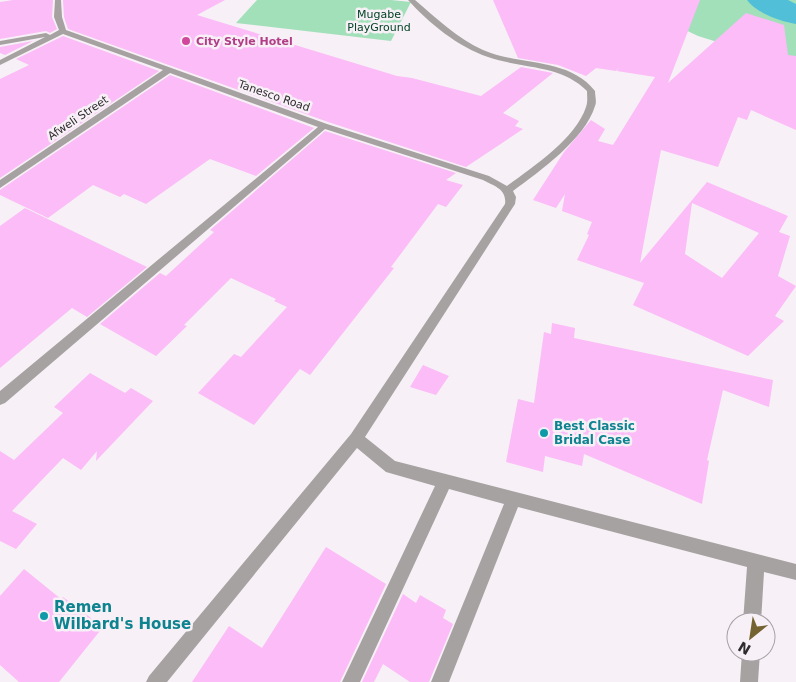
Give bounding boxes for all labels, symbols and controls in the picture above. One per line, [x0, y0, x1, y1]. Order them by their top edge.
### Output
park label: Mugabe PlayGround [347, 8, 411, 34]
marker: City Style Hotel [180, 35, 192, 47]
place label: City Style Hotel [196, 35, 293, 48]
street label: Tanesco Road [235, 77, 312, 114]
street label: Afweli Street [46, 93, 111, 143]
place label: Best Classic Bridal Case [554, 419, 635, 447]
marker: Best Classic Bridal Case [538, 427, 550, 439]
place label: Remen Wilbard's House [54, 598, 191, 633]
marker: Remen Wilbard's House [38, 610, 50, 622]
north arrow [726, 612, 776, 662]
text: N [735, 638, 754, 658]

